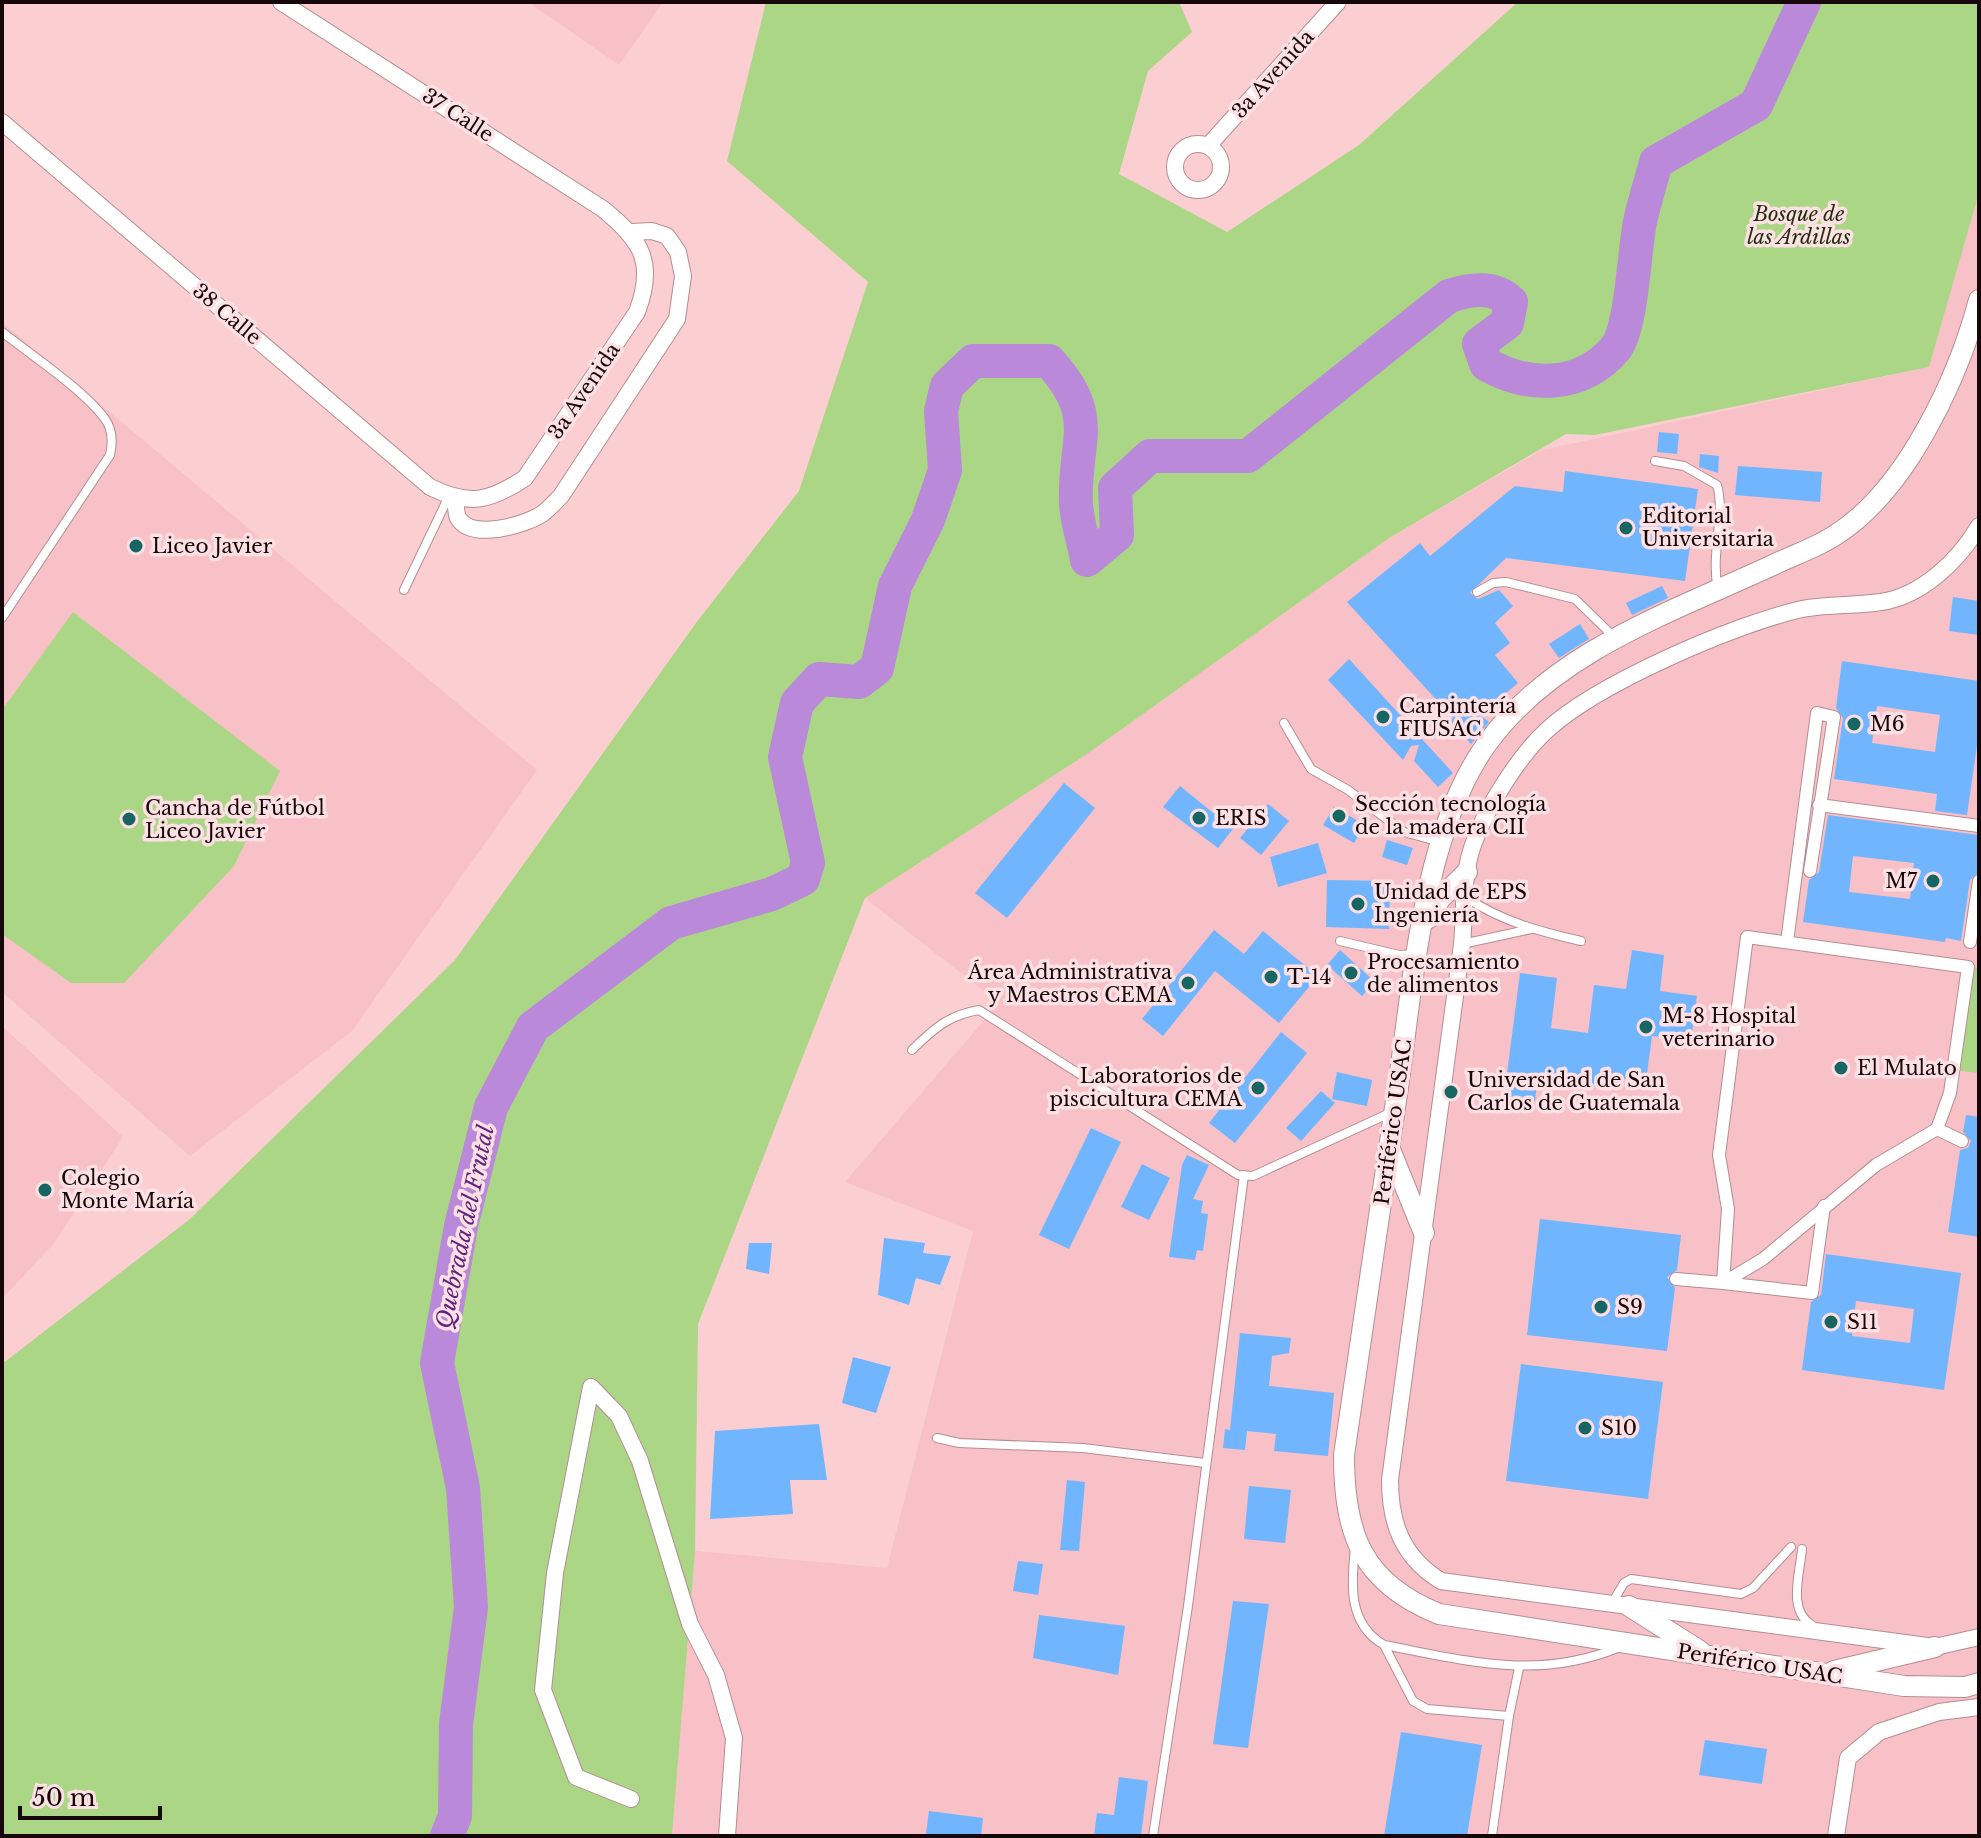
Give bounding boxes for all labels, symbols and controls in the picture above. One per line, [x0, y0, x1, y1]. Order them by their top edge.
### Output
street label: 3a Avenida [1227, 24, 1320, 123]
street label: 37 Calle [418, 83, 498, 147]
park label: Bosque de las Ardillas [1747, 202, 1851, 249]
street label: 38 Calle [188, 279, 266, 349]
street label: 3a Avenida [543, 338, 625, 444]
place label: Editorial Universitaria [1642, 504, 1775, 551]
marker: Editorial Universitaria [1617, 519, 1635, 537]
place label: Liceo Javier [152, 534, 273, 558]
marker: Liceo Javier [127, 537, 145, 555]
place label: Carpintería FIUSAC [1399, 694, 1517, 741]
marker: Carpintería FIUSAC [1374, 708, 1392, 726]
place label: M6 [1870, 712, 1905, 736]
marker: M6 [1845, 715, 1863, 733]
place label: Sección tecnología de la madera CII [1355, 792, 1547, 839]
place label: Cancha de Fútbol Liceo Javier [145, 796, 325, 843]
place label: ERIS [1215, 806, 1266, 830]
marker: Sección tecnología de la madera CII [1330, 807, 1348, 825]
marker: ERIS [1190, 809, 1208, 827]
marker: Cancha de Fútbol Liceo Javier [120, 810, 138, 828]
place label: M7 [1885, 869, 1918, 893]
marker: M7 [1924, 872, 1942, 890]
place label: Unidad de EPS Ingeniería [1374, 880, 1527, 927]
marker: Unidad de EPS Ingeniería [1349, 895, 1367, 913]
place label: Procesamiento de alimentos [1367, 950, 1520, 997]
place label: Área Administrativa y Maestros CEMA [967, 959, 1173, 1007]
marker: Procesamiento de alimentos [1342, 964, 1360, 982]
place label: T-14 [1287, 965, 1331, 989]
marker: T-14 [1262, 968, 1280, 986]
marker: Área Administrativa y Maestros CEMA [1179, 974, 1197, 992]
place label: M-8 Hospital veterinario [1662, 1004, 1796, 1051]
marker: M-8 Hospital veterinario [1637, 1018, 1655, 1036]
street label: Periférico USAC [1369, 1038, 1417, 1206]
place label: El Mulato [1857, 1056, 1957, 1080]
marker: El Mulato [1832, 1059, 1850, 1077]
place label: Laboratorios de piscicultura CEMA [1049, 1064, 1243, 1111]
place label: Universidad de San Carlos de Guatemala [1467, 1068, 1681, 1115]
marker: Laboratorios de piscicultura CEMA [1249, 1079, 1267, 1097]
marker: Universidad de San Carlos de Guatemala [1442, 1083, 1460, 1101]
water label: Quebrada del Frutal [430, 1123, 500, 1331]
place label: Colegio Monte María [61, 1166, 195, 1213]
marker: Colegio Monte María [36, 1181, 54, 1199]
place label: S9 [1617, 1295, 1643, 1319]
marker: S9 [1592, 1298, 1610, 1316]
place label: S11 [1847, 1310, 1878, 1334]
marker: S11 [1822, 1313, 1840, 1331]
place label: S10 [1601, 1416, 1637, 1440]
marker: S10 [1576, 1419, 1594, 1437]
street label: Periférico USAC [1676, 1639, 1844, 1689]
scale bar [20, 1770, 160, 1820]
text: 50 m [32, 1783, 96, 1812]

